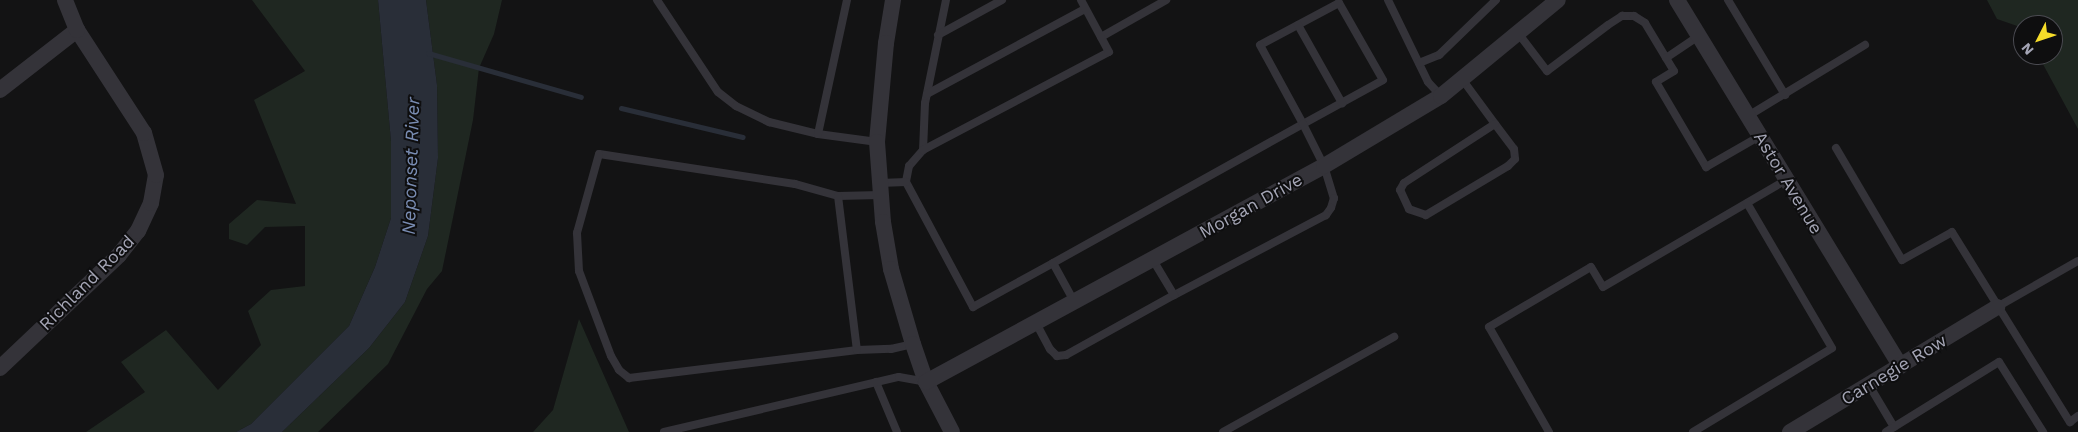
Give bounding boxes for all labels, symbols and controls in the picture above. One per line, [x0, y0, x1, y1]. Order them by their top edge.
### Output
north arrow [2013, 15, 2063, 65]
text: N [2018, 40, 2037, 58]
water label: Neponset River [397, 97, 425, 235]
street label: Astor Avenue [1749, 127, 1827, 239]
street label: Morgan Drive [1196, 169, 1306, 243]
street label: Richland Road [35, 231, 139, 335]
street label: Carnegie Row [1837, 330, 1951, 410]

